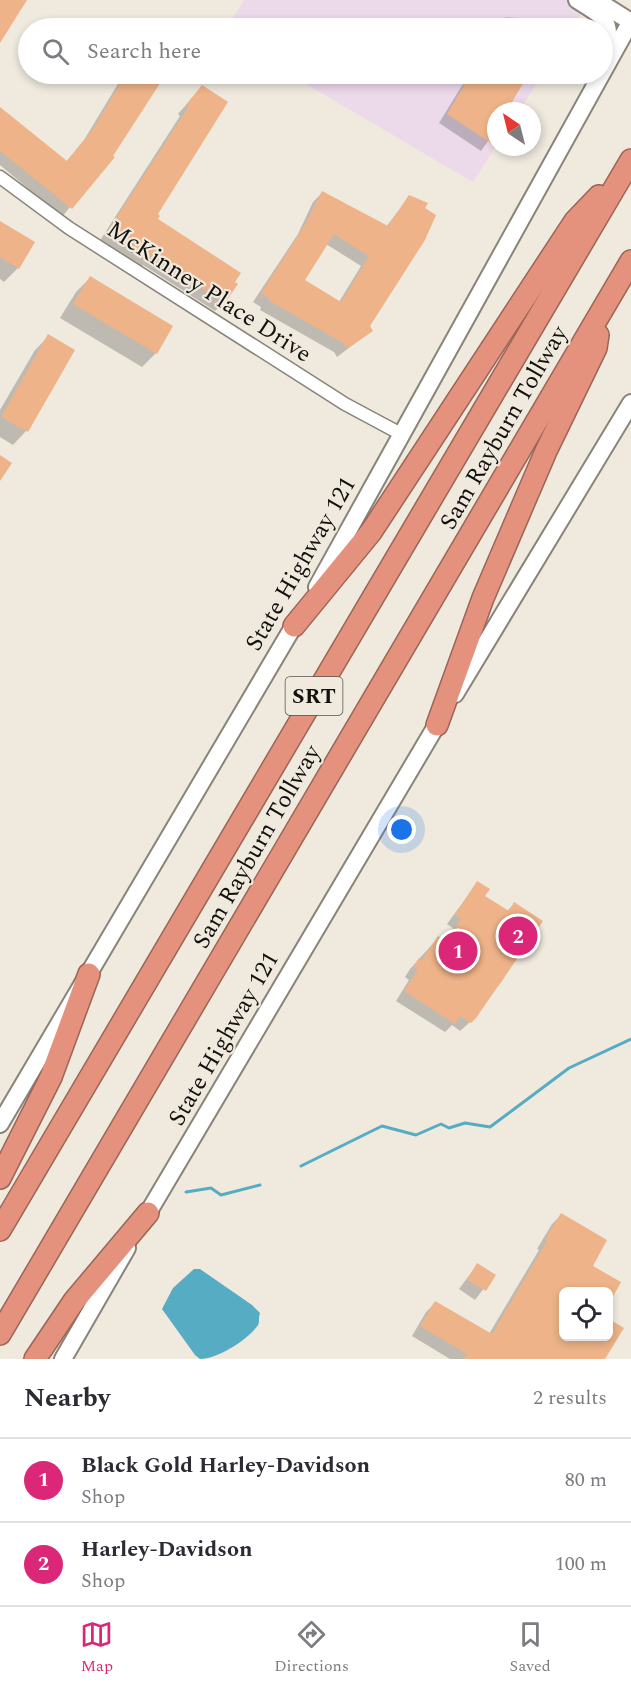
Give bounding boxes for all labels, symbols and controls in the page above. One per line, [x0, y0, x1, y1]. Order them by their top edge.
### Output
search box [18, 18, 613, 84]
icon: search [39, 35, 72, 68]
text: Search here [87, 35, 201, 68]
north arrow [487, 102, 541, 156]
street label: McKinney Place Drive [99, 212, 319, 372]
street label: Sam Rayburn Tollway [431, 318, 578, 537]
street label: State Highway 121 [236, 470, 366, 658]
road number: SRT [286, 677, 342, 715]
street label: Sam Rayburn Tollway [184, 737, 331, 956]
your location [387, 815, 416, 844]
pin: 2 [498, 914, 538, 958]
pin: 1 [438, 928, 478, 974]
street label: State Highway 121 [159, 945, 289, 1133]
map controls [559, 1287, 613, 1341]
button: locate [559, 1287, 613, 1341]
text: Nearby [24, 1378, 110, 1418]
text: 2 results [533, 1383, 607, 1413]
text: Black Gold Harley-Davidson [81, 1449, 370, 1482]
text: 1 [38, 1465, 49, 1495]
text: 80 m [565, 1465, 607, 1495]
text: Shop [81, 1482, 125, 1512]
text: Harley-Davidson [81, 1533, 253, 1566]
text: 2 [38, 1549, 49, 1579]
text: 100 m [555, 1549, 607, 1579]
text: Shop [81, 1566, 125, 1596]
tab: Map [80, 1618, 113, 1678]
tab: Directions [274, 1618, 349, 1678]
tab: Saved [510, 1618, 551, 1678]

